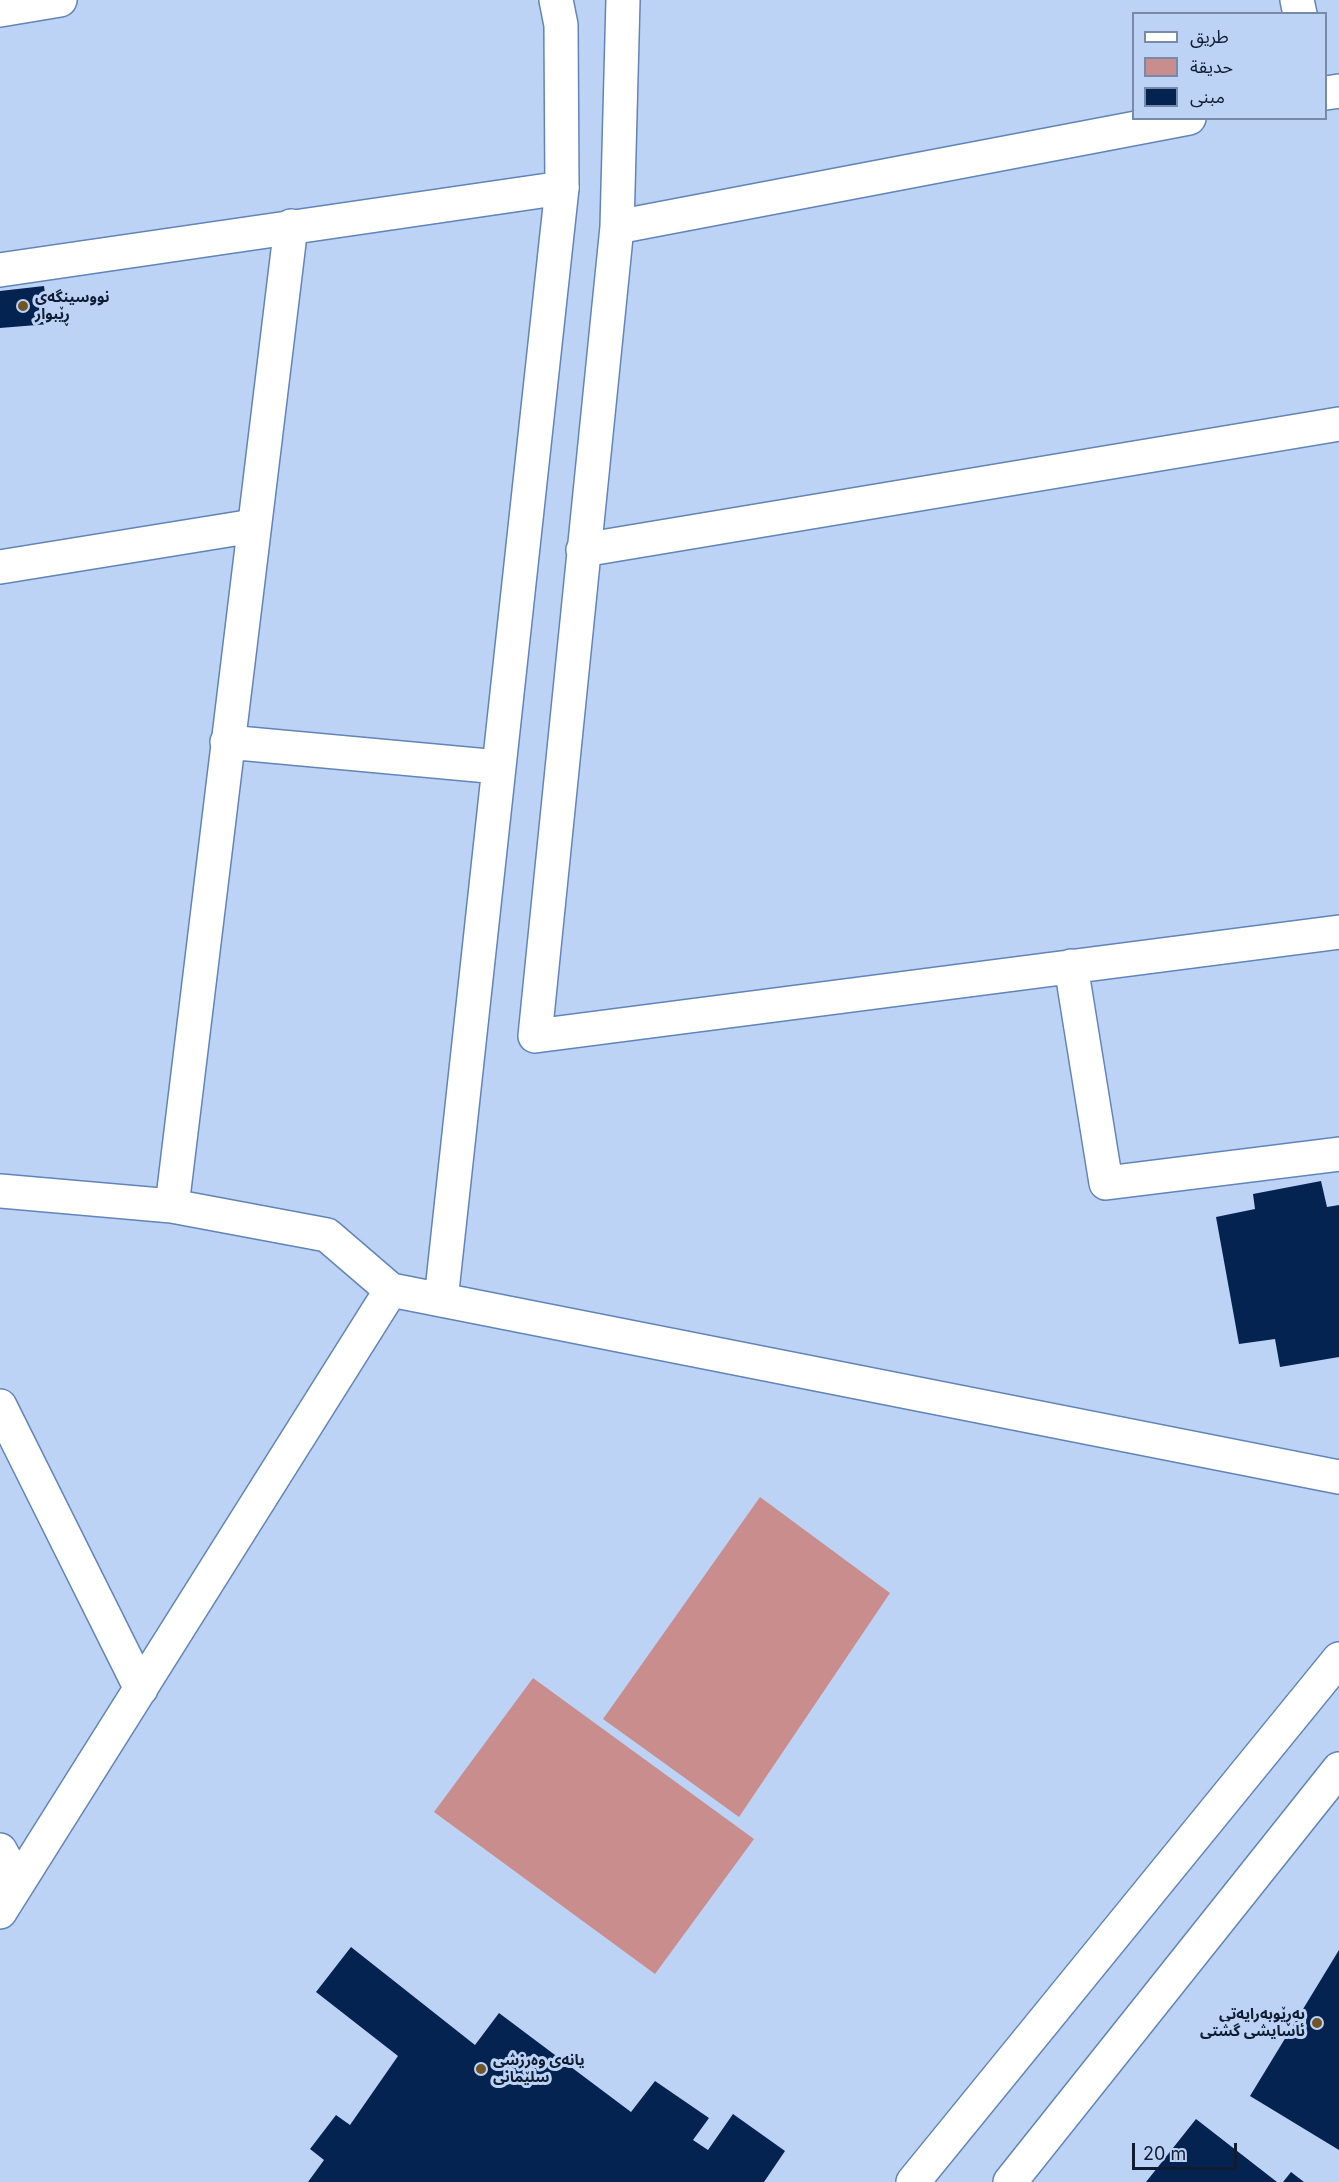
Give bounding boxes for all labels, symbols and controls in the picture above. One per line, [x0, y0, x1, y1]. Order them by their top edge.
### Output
legend [1132, 12, 1327, 120]
text: طريق [1190, 26, 1229, 47]
text: حديقة [1190, 56, 1233, 77]
text: مبنى [1190, 86, 1225, 107]
place label: نووسینگه‌ی ڕێبوار [35, 288, 110, 323]
marker: نووسینگه‌ی ڕێبوار [16, 299, 30, 313]
place label: بەڕێوبەرایەتی ئاسایشی گشتی [1200, 2005, 1305, 2040]
marker: بەڕێوبەرایەتی ئاسایشی گشتی [1310, 2016, 1324, 2030]
place label: یانەی وەرزشی سلێمانی [493, 2051, 585, 2086]
marker: یانەی وەرزشی سلێمانی [474, 2062, 488, 2076]
scale bar [1135, 2131, 1240, 2169]
text: 20 m [1143, 2143, 1186, 2164]

